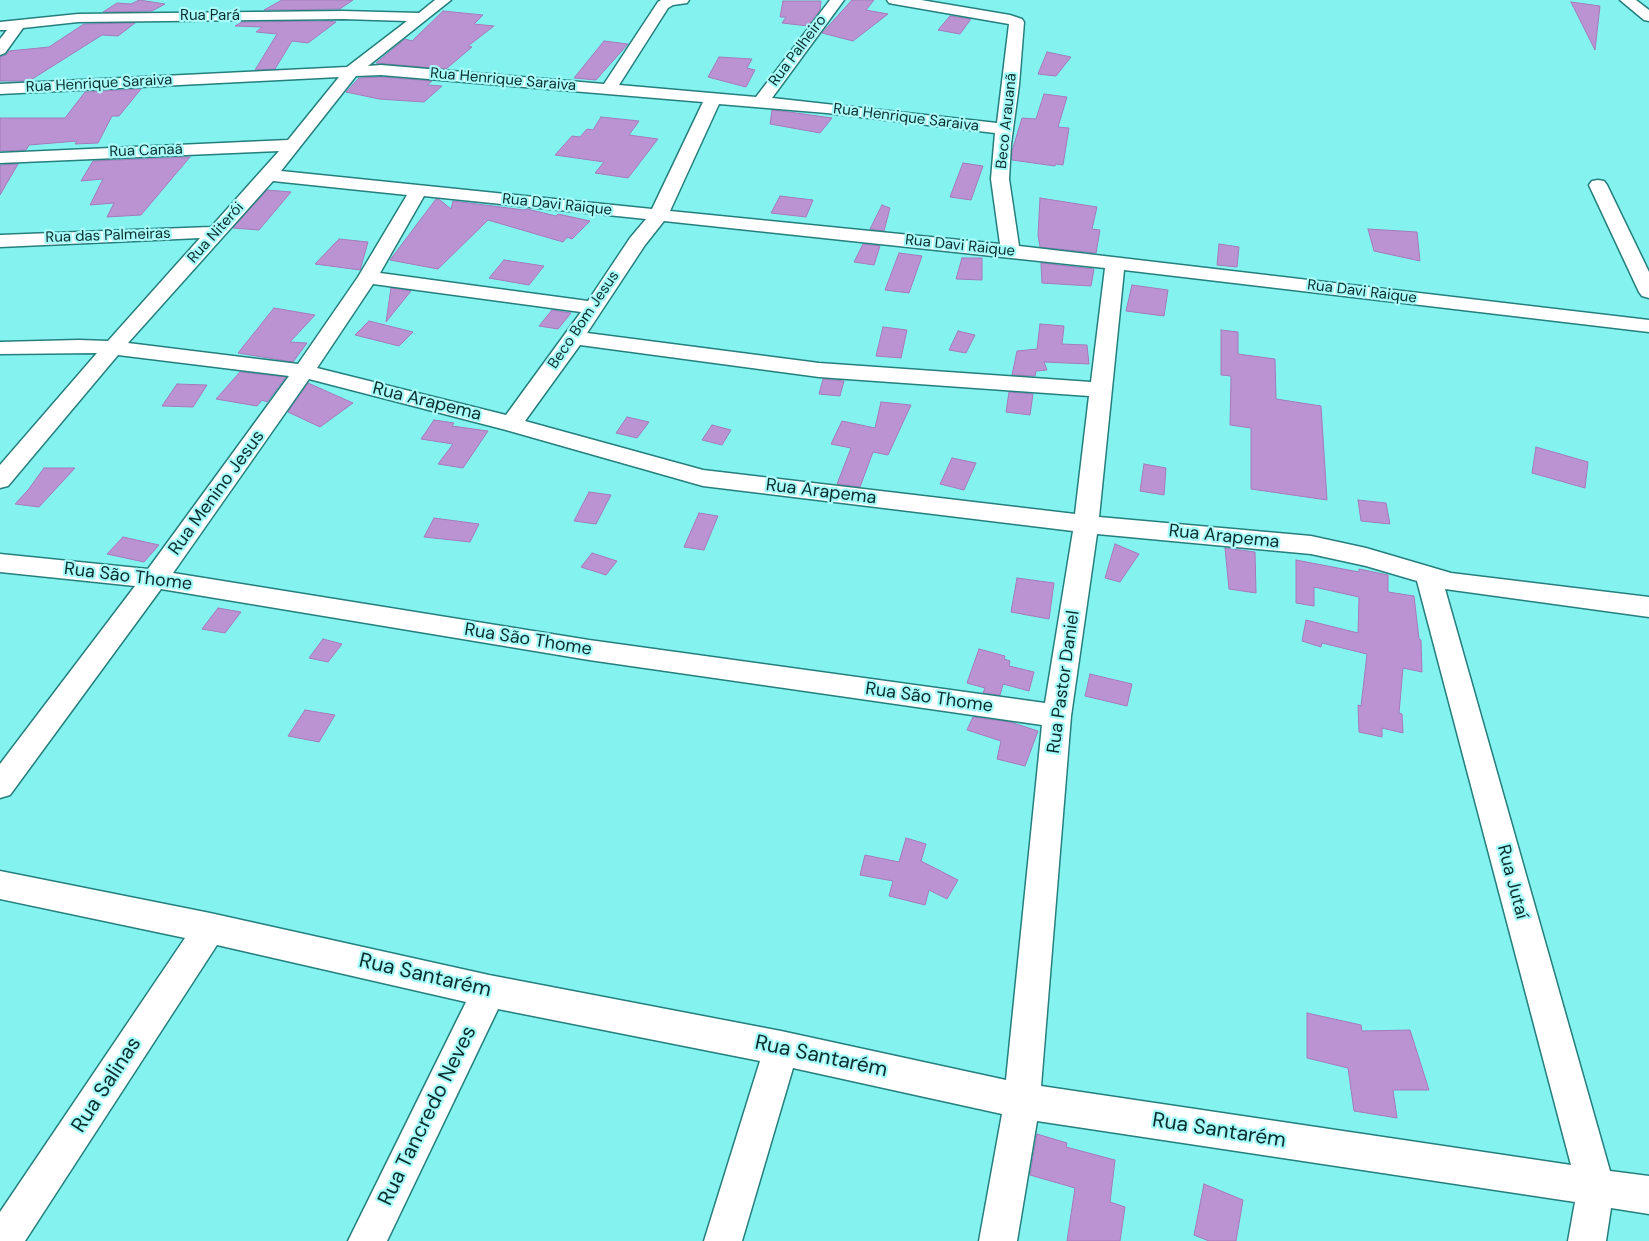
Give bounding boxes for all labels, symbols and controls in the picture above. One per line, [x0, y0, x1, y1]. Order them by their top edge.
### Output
street label: Rua Pará [180, 7, 240, 25]
street label: Rua Palheiro [765, 12, 831, 90]
street label: Rua Henrique Saraiva [429, 65, 577, 95]
street label: Rua Henrique Saraiva [25, 71, 173, 97]
street label: Beco Arauanã [993, 72, 1021, 170]
street label: Rua Henrique Saraiva [832, 100, 980, 136]
street label: Rua Canaã [109, 141, 183, 161]
street label: Rua Davi Raique [501, 190, 613, 220]
street label: Rua Niterói [184, 199, 248, 267]
street label: Rua das Palmeiras [45, 225, 171, 247]
street label: Rua Davi Raique [904, 231, 1016, 261]
street label: Beco Bom Jesus [545, 268, 623, 372]
street label: Rua Davi Raique [1306, 276, 1418, 308]
street label: Rua Arapema [370, 378, 484, 426]
street label: Rua Menino Jesus [164, 426, 270, 560]
street label: Rua Arapema [764, 474, 878, 510]
street label: Rua Arapema [1168, 520, 1280, 554]
street label: Rua São Thome [63, 558, 193, 596]
street label: Rua Pastor Daniel [1043, 609, 1085, 755]
street label: Rua São Thome [463, 619, 593, 661]
street label: Rua São Thome [864, 678, 994, 718]
street label: Rua Jutaí [1492, 843, 1532, 921]
street label: Rua Santarém [356, 949, 494, 1003]
street label: Rua Tancredo Neves [374, 1022, 482, 1210]
street label: Rua Santarém [752, 1031, 890, 1083]
street label: Rua Salinas [67, 1032, 147, 1138]
street label: Rua Santarém [1150, 1108, 1288, 1154]

